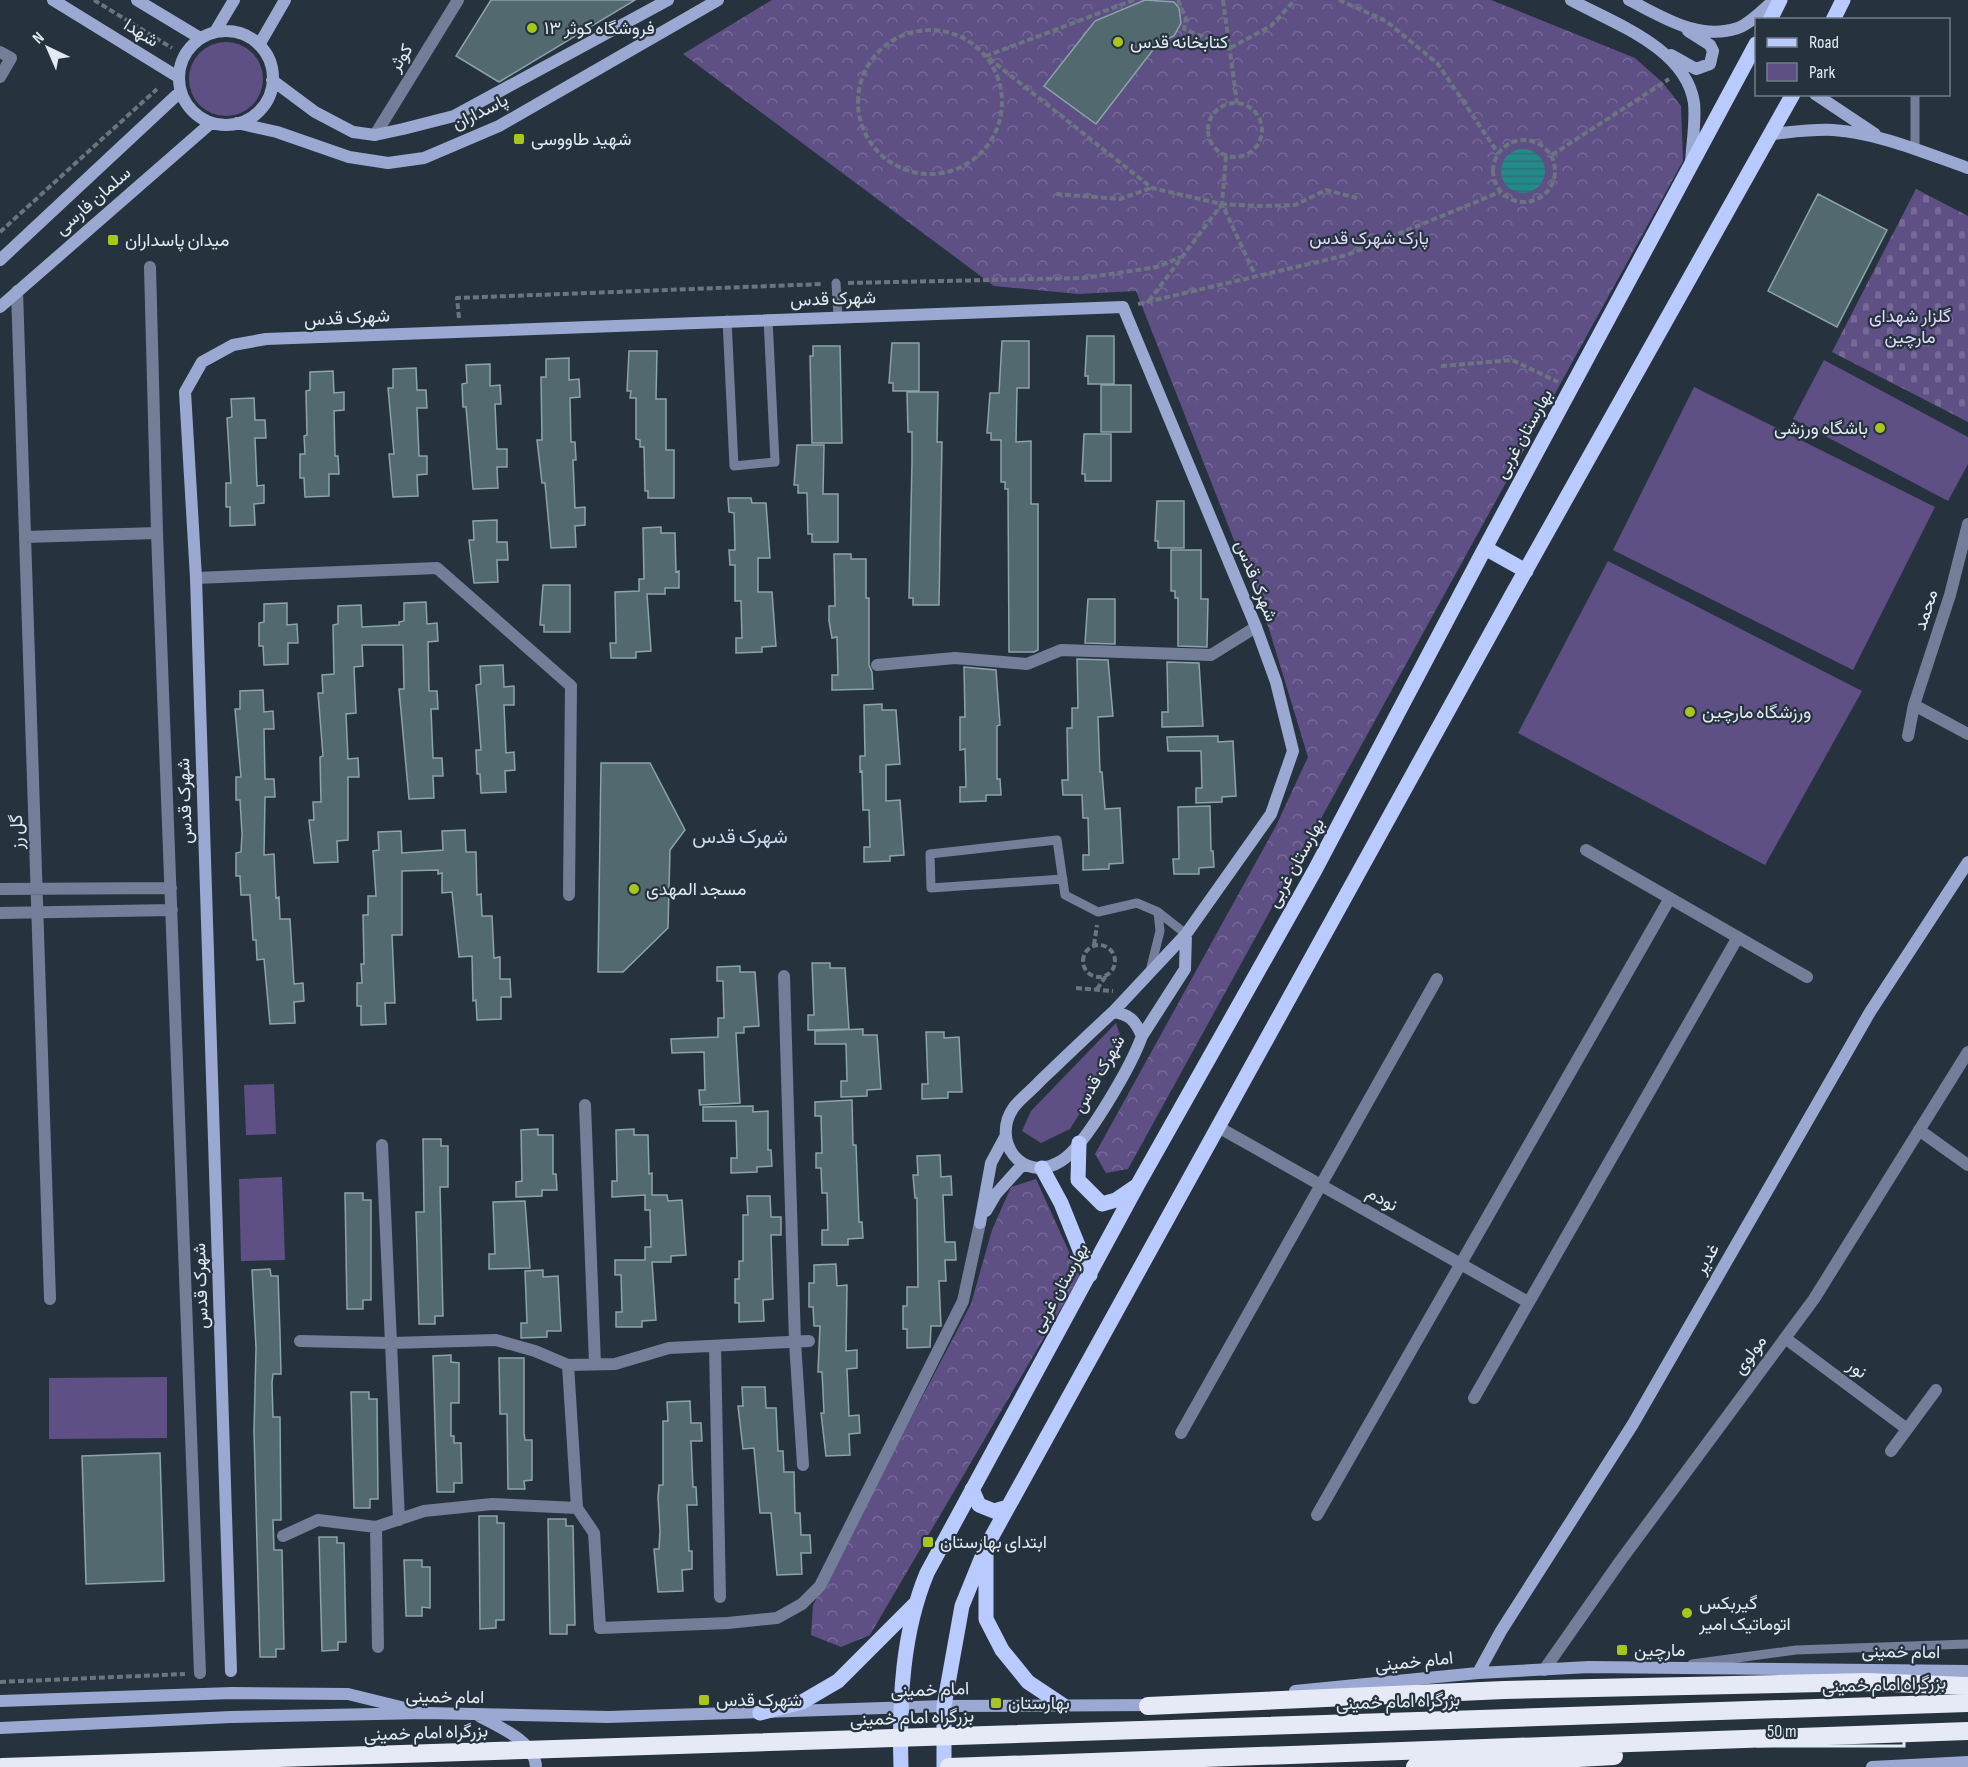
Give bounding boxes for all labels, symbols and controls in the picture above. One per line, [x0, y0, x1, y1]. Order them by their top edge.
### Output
street label: شهدا [120, 14, 162, 52]
north arrow [18, 18, 78, 78]
place label: فروشگاه کوثر ۱۳ [544, 18, 655, 39]
legend [1755, 18, 1950, 96]
marker: فروشگاه کوثر ۱۳ [525, 21, 539, 35]
text: N [29, 28, 48, 48]
place label: کتابخانه قدس [1130, 32, 1228, 53]
text: Road [1809, 32, 1839, 53]
marker: کتابخانه قدس [1111, 35, 1125, 49]
street label: کوثر [384, 40, 417, 76]
text: Park [1809, 62, 1835, 83]
street label: پاسداران [449, 90, 512, 135]
place label: شهید طاووسی [531, 129, 631, 150]
marker: شهید طاووسی [512, 132, 526, 146]
street label: سلمان فارسی [51, 162, 135, 240]
park label: پارک شهرک قدس [1309, 228, 1429, 250]
place label: میدان پاسداران [125, 230, 229, 252]
marker: میدان پاسداران [106, 233, 120, 247]
street label: شهرک قدس [790, 287, 876, 311]
street label: شهرک قدس [303, 305, 391, 331]
park label: گلزار شهدای مارچین [1869, 306, 1951, 349]
street label: بهارستان غربی [1491, 386, 1557, 482]
place label: باشگاه ورزشی [1774, 418, 1868, 439]
marker: باشگاه ورزشی [1873, 421, 1887, 435]
street label: شهرک قدس [1230, 537, 1282, 625]
street label: محمد [1910, 587, 1942, 633]
place label: ورزشگاه مارچین [1702, 702, 1811, 724]
marker: ورزشگاه مارچین [1683, 705, 1697, 719]
street label: شهرک قدس [173, 758, 197, 844]
street label: گل رز [6, 814, 28, 851]
street label: بهارستان غربی [1263, 815, 1329, 911]
district label: شهرک قدس [692, 825, 788, 849]
place label: مسجد المهدی [646, 879, 746, 900]
marker: مسجد المهدی [627, 882, 641, 896]
street label: شهرک قدس [1068, 1031, 1130, 1117]
street label: نودم [1362, 1182, 1401, 1217]
street label: بهارستان غربی [1027, 1240, 1093, 1336]
street label: غدیر [1689, 1240, 1724, 1279]
street label: شهرک قدس [189, 1243, 213, 1329]
street label: مولوی [1729, 1331, 1771, 1379]
street label: نور [1842, 1354, 1871, 1383]
place label: ابتدای بهارستان [940, 1532, 1047, 1553]
marker: ابتدای بهارستان [921, 1535, 935, 1549]
place label: گیربکس اتوماتیک امیر [1698, 1593, 1791, 1635]
marker: گیربکس اتوماتیک امیر [1680, 1606, 1694, 1620]
place label: مارچین [1634, 1640, 1685, 1662]
street label: امام خمینی [1861, 1641, 1941, 1664]
marker: مارچین [1615, 1643, 1629, 1657]
street label: امام خمینی [1374, 1647, 1454, 1678]
street label: بزرگراه امام خمینی [1822, 1672, 1947, 1699]
street label: امام خمینی [890, 1678, 970, 1703]
street label: امام خمینی [405, 1686, 485, 1709]
street label: بزرگراه امام خمینی [1336, 1689, 1461, 1716]
place label: شهرک قدس [716, 1690, 802, 1711]
marker: شهرک قدس [697, 1693, 711, 1707]
place label: بهارستان [1008, 1693, 1070, 1714]
marker: بهارستان [989, 1696, 1003, 1710]
street label: بزرگراه امام خمینی [850, 1705, 975, 1732]
scale bar [1758, 1710, 1904, 1748]
street label: بزرگراه امام خمینی [364, 1720, 489, 1747]
text: 50 m [1767, 1721, 1797, 1742]

